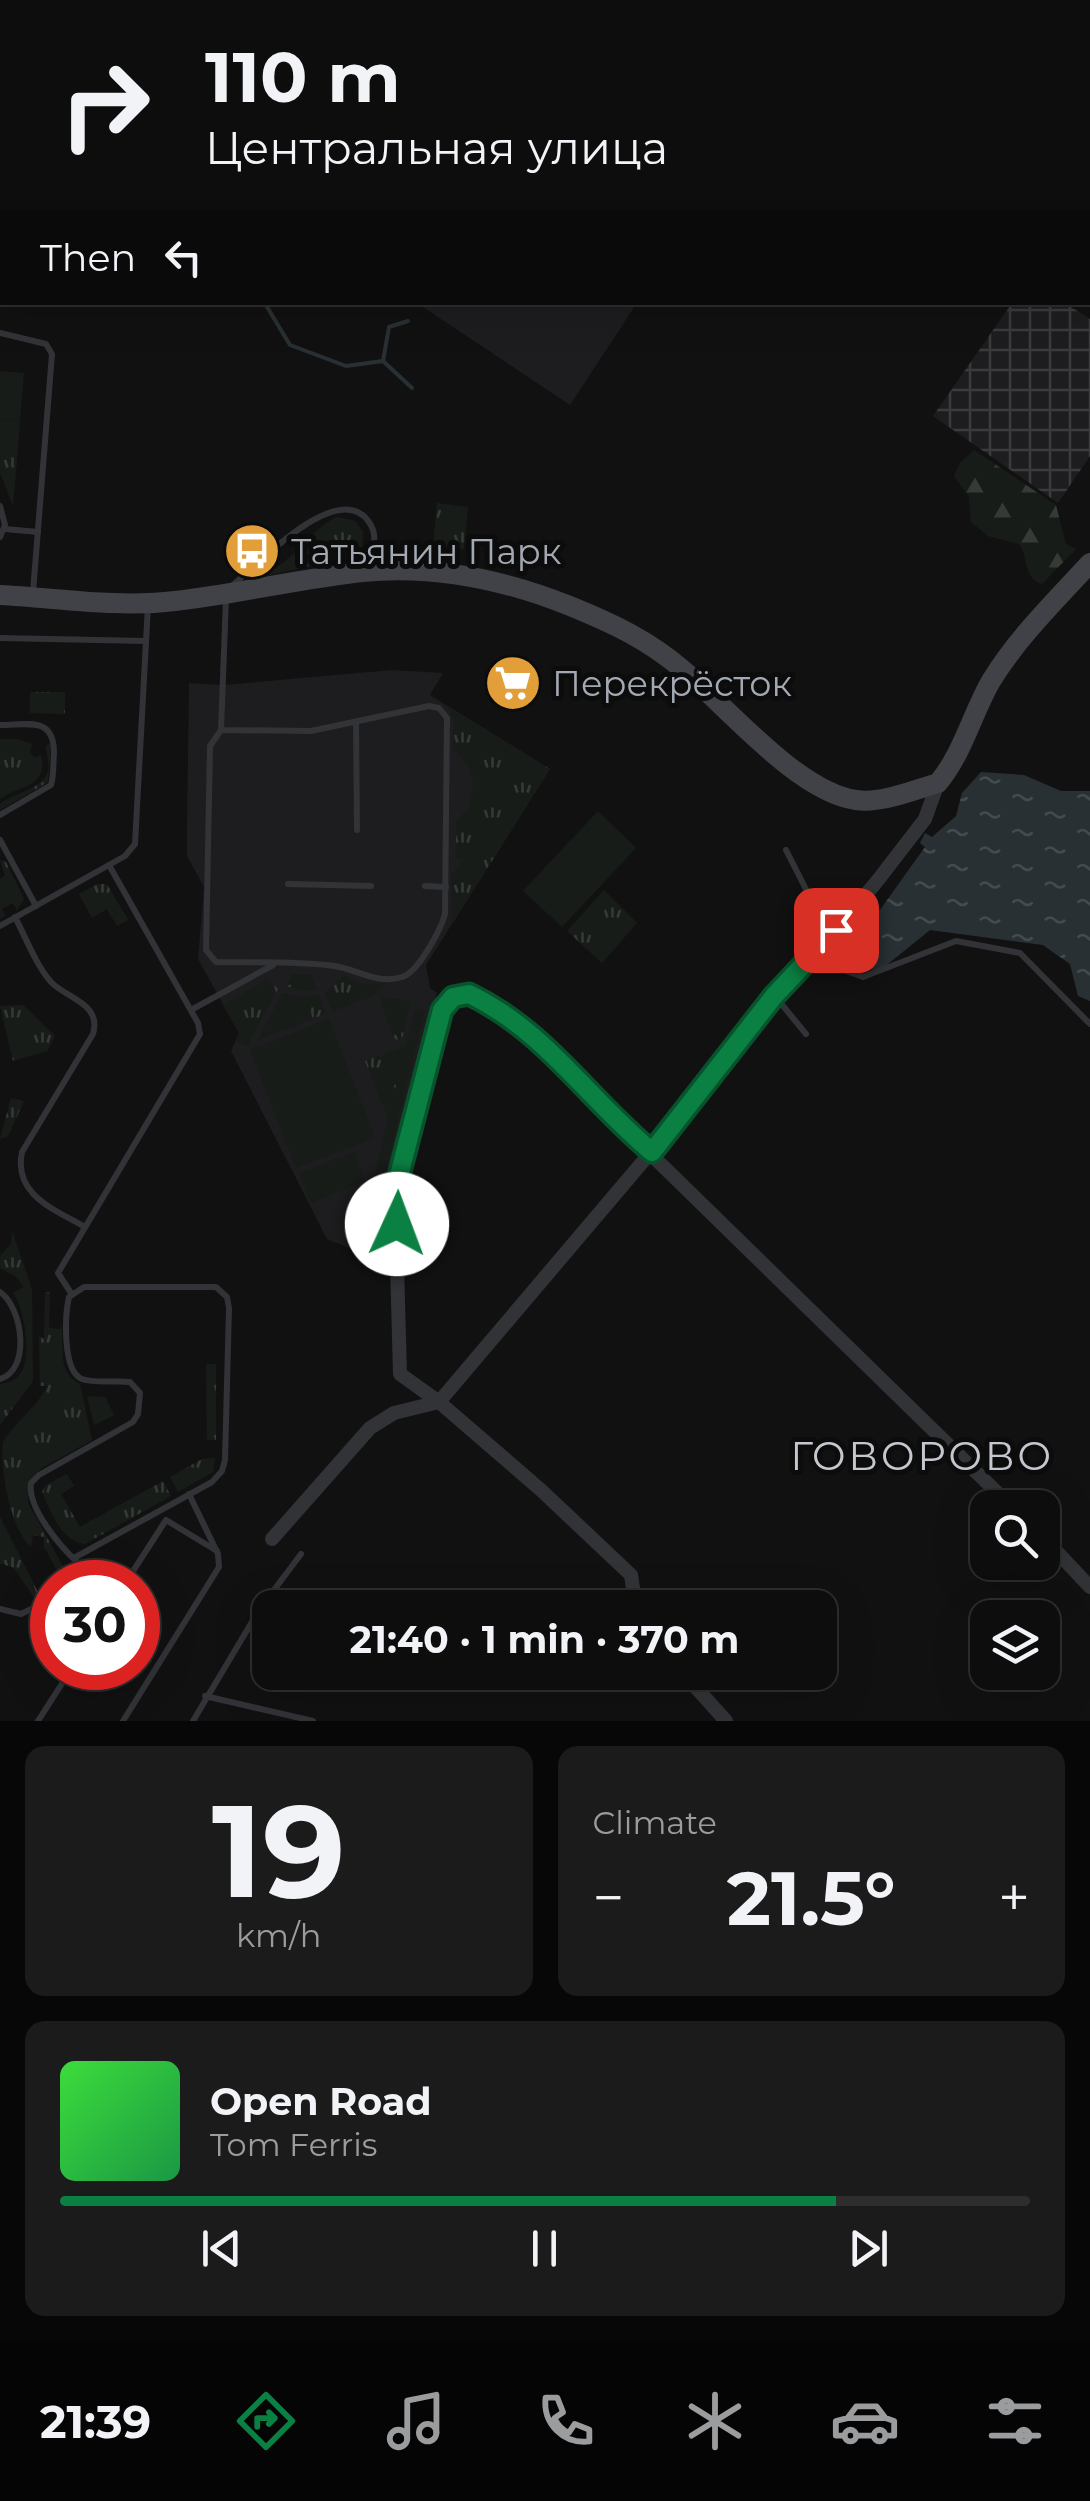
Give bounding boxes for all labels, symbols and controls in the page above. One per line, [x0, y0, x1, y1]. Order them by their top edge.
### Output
text: 110 m [205, 34, 401, 120]
icon: right [40, 40, 170, 170]
text: Центральная улица [205, 120, 668, 175]
icon: left [156, 230, 211, 285]
text: Then [40, 234, 136, 281]
bus stop icon: Татьянин Парк [222, 521, 282, 581]
place label: Татьянин Парк [291, 530, 561, 573]
supermarket icon: Перекрёсток [483, 653, 543, 713]
place label: Перекрёсток [552, 662, 792, 705]
pin [794, 888, 879, 973]
icon: arrive [809, 903, 864, 958]
position arrow [345, 1172, 449, 1276]
district label: ГОВОРОВО [790, 1431, 1054, 1480]
map controls [970, 1490, 1060, 1690]
button: search [970, 1490, 1060, 1580]
speed limit sign: 30 [30, 1560, 160, 1690]
button: layers [970, 1600, 1060, 1690]
text: 21:40 · 1 min · 370 m [350, 1616, 739, 1663]
text: 19 [212, 1771, 346, 1930]
text: Climate [593, 1803, 717, 1842]
text: 21.5° [727, 1852, 896, 1944]
text: − [593, 1864, 624, 1931]
text: + [998, 1864, 1030, 1931]
text: km/h [236, 1916, 321, 1955]
text: Open Road [210, 2078, 432, 2125]
text: Tom Ferris [210, 2125, 377, 2164]
icon: previous [194, 2221, 249, 2276]
icon: pause [517, 2221, 572, 2276]
icon: next [841, 2221, 896, 2276]
icon: directions [231, 2386, 301, 2456]
icon: music [381, 2386, 451, 2456]
icon: phone [531, 2386, 601, 2456]
icon: climate [680, 2386, 750, 2456]
icon: car [830, 2386, 900, 2456]
icon: filters [980, 2386, 1050, 2456]
text: 21:39 [40, 2394, 151, 2449]

